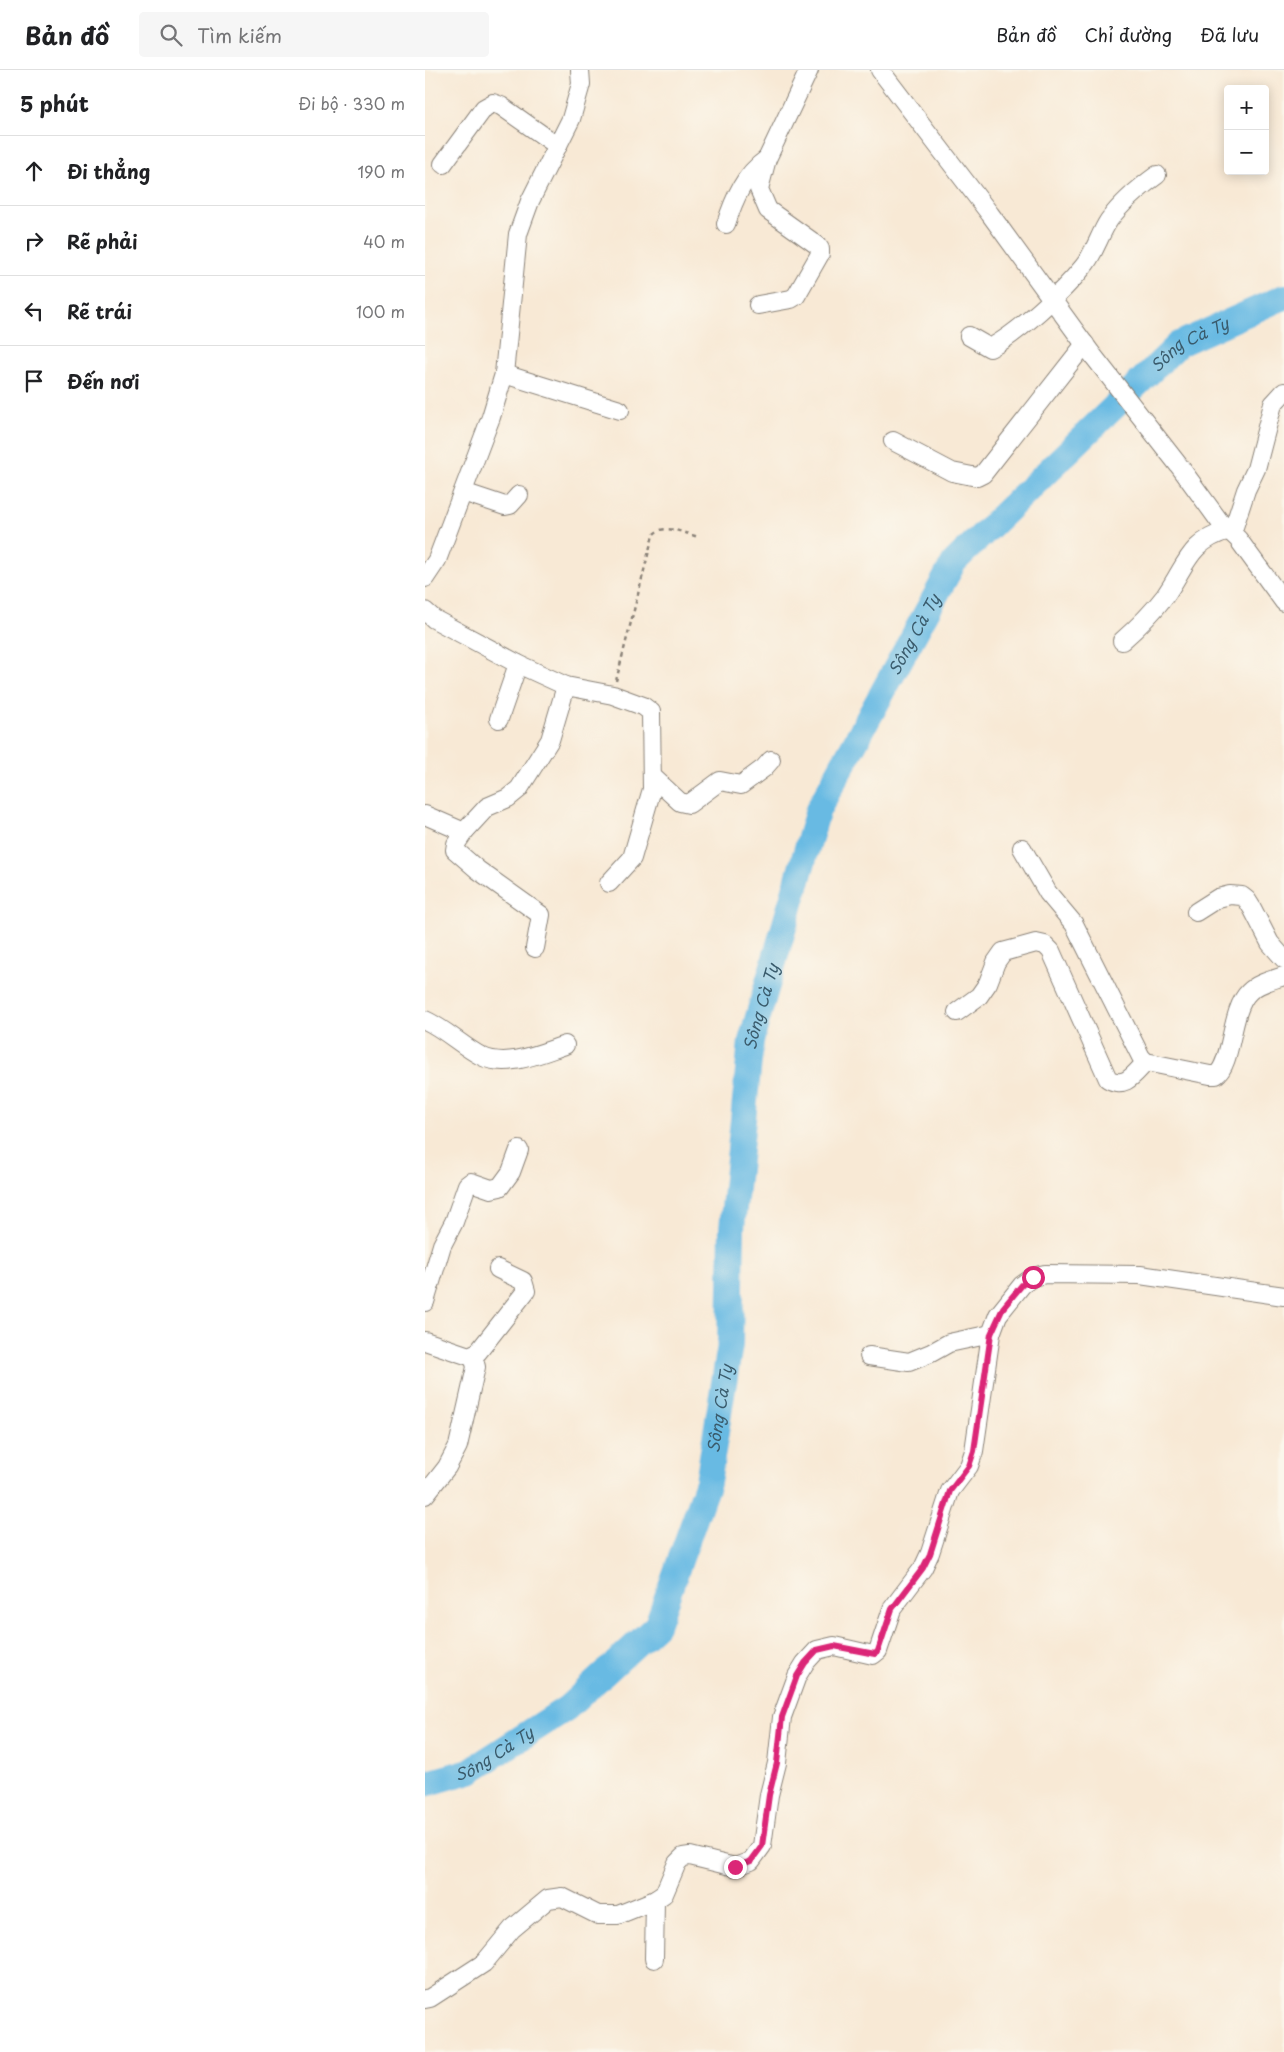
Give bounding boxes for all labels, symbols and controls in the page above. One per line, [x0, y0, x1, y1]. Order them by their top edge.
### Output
search box [139, 12, 489, 57]
text: Bản đồ [25, 17, 109, 53]
icon: search [157, 21, 185, 49]
text: Tìm kiếm [197, 21, 282, 49]
text: Bản đồ [996, 21, 1057, 48]
text: Chỉ đường [1085, 21, 1172, 48]
text: Đã lưu [1200, 21, 1259, 48]
map controls [1224, 85, 1269, 175]
button: + [1224, 85, 1269, 130]
text: 5 phút [20, 87, 89, 119]
text: Đi bộ · 330 m [298, 91, 405, 115]
button: − [1224, 130, 1269, 175]
icon: ahead [20, 157, 48, 185]
text: Đi thẳng [67, 157, 150, 185]
text: 190 m [357, 159, 405, 183]
icon: right [20, 227, 48, 255]
text: Rẽ phải [67, 227, 138, 255]
text: 40 m [363, 229, 405, 253]
icon: left [20, 297, 48, 325]
text: Rẽ trái [67, 297, 132, 325]
text: 100 m [356, 299, 405, 323]
water label: Sông Cà Ty [1144, 310, 1234, 377]
icon: arrive [20, 367, 48, 395]
text: Đến nơi [67, 367, 140, 395]
water label: Sông Cà Ty [881, 588, 946, 679]
water label: Sông Cà Ty [737, 959, 784, 1051]
route start [1022, 1266, 1045, 1289]
water label: Sông Cà Ty [700, 1361, 738, 1454]
water label: Sông Cà Ty [452, 1719, 539, 1786]
route end [724, 1856, 747, 1879]

